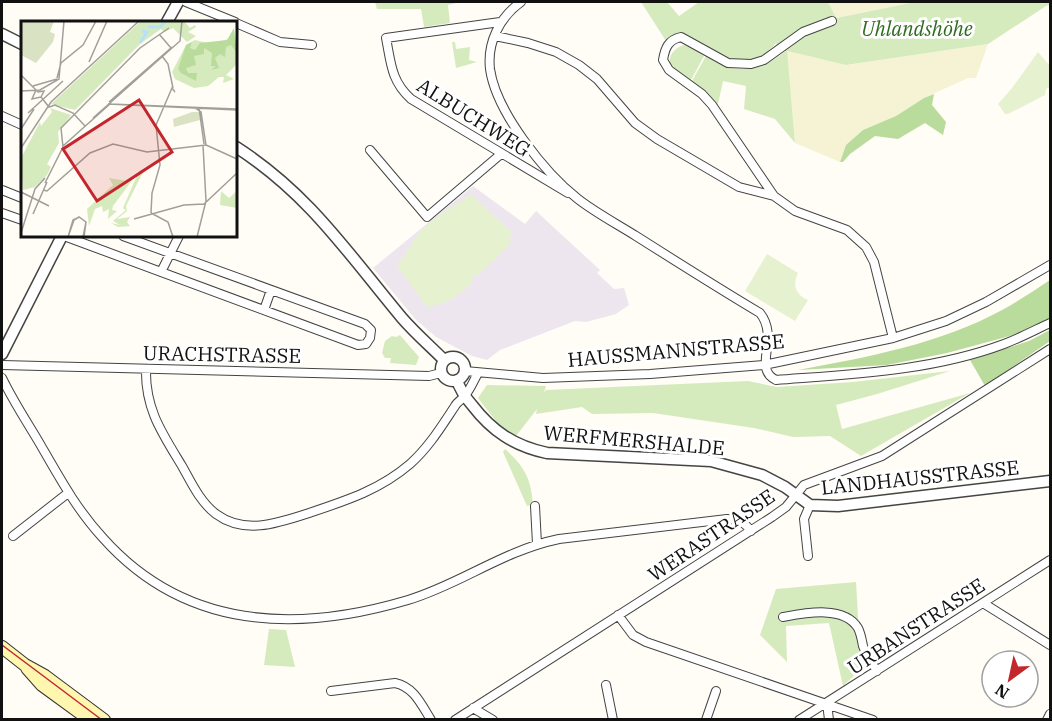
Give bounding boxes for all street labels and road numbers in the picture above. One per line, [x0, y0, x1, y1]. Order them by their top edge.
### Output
street label: ALBUCHWEG [412, 71, 536, 163]
street label: HAUSSMANNSTRASSE [566, 327, 786, 373]
street label: URACHSTRASSE [143, 339, 301, 369]
street label: WERFMERSHALDE [542, 419, 726, 461]
street label: LANDHAUSSTRASSE [820, 453, 1020, 501]
street label: WERASTRASSE [642, 483, 780, 587]
street label: URBANSTRASSE [842, 571, 990, 681]

